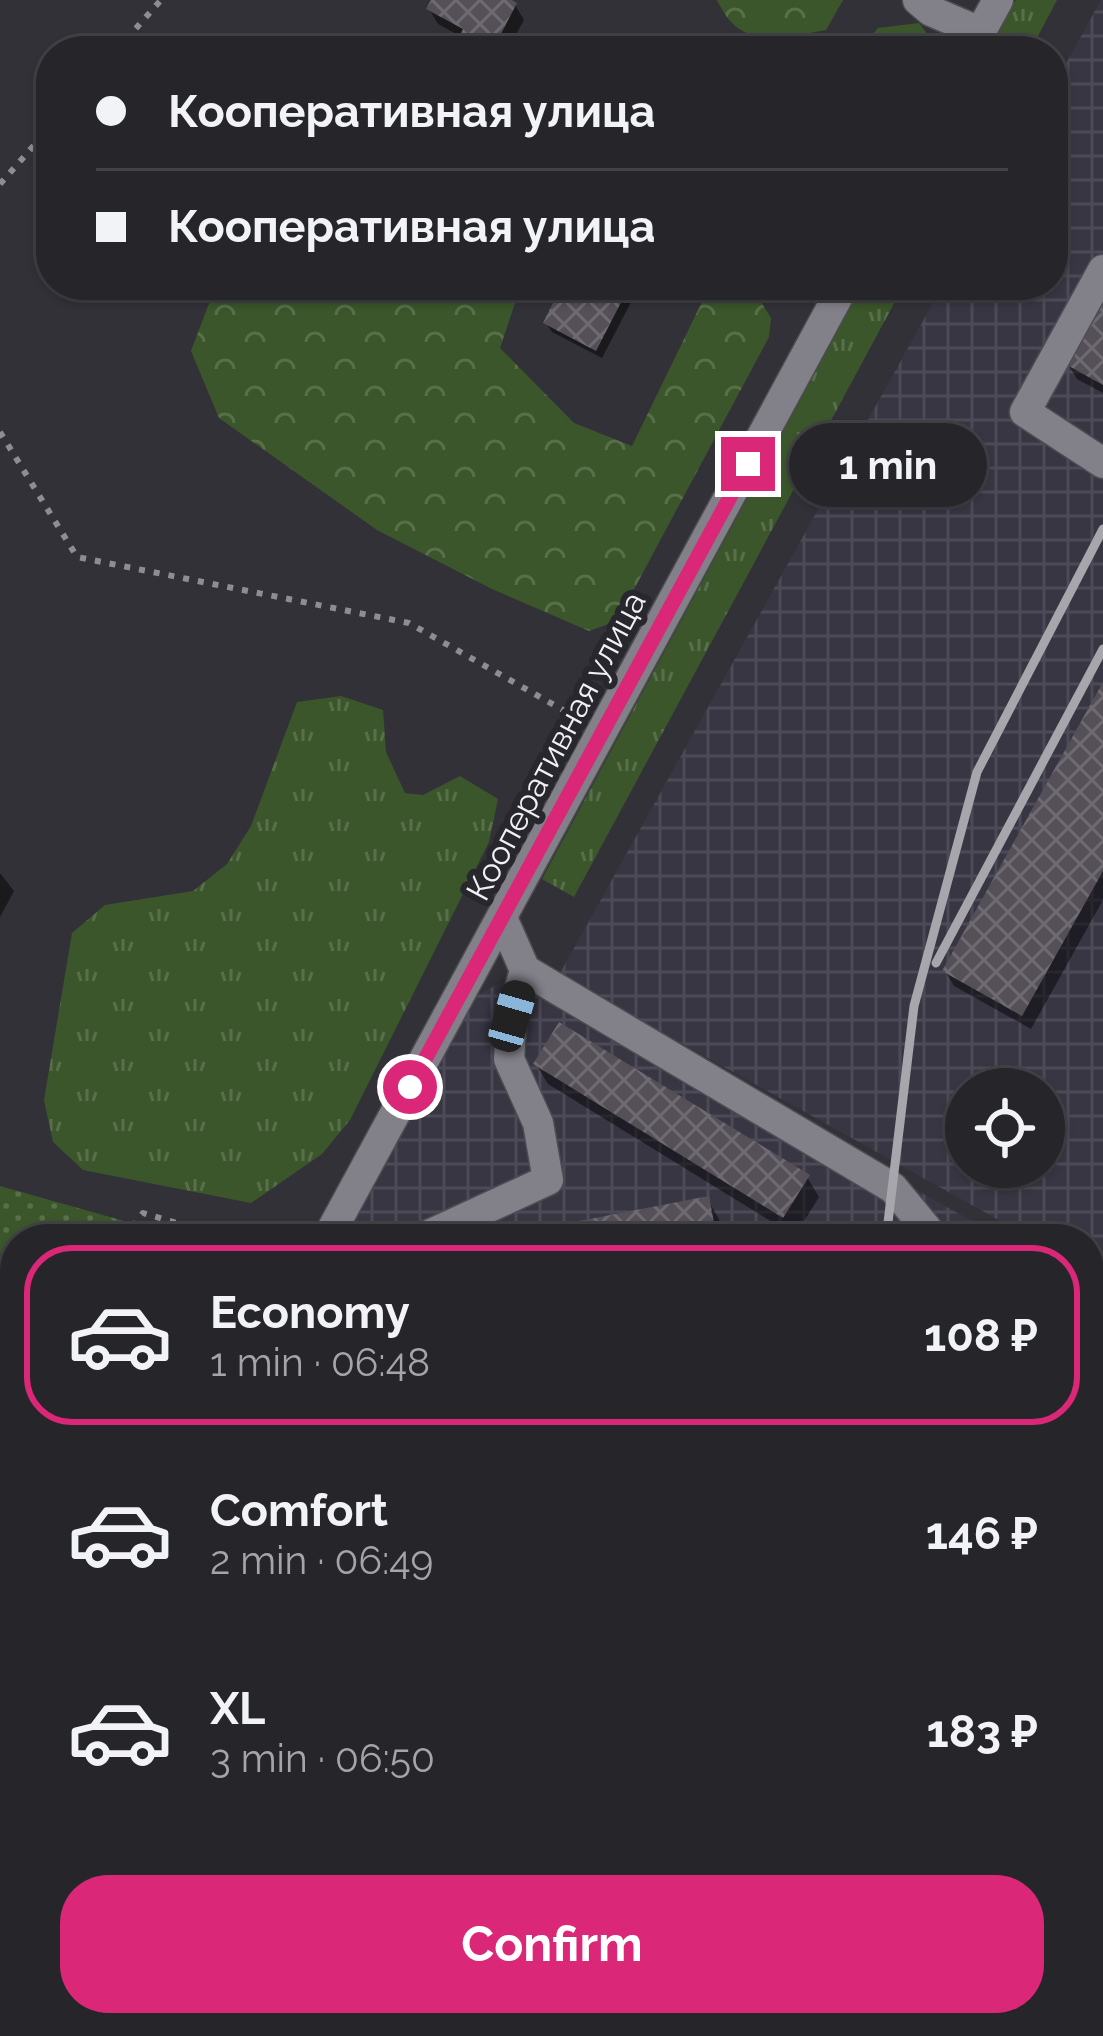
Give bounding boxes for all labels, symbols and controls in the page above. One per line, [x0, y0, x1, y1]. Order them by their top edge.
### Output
text: Кооперативная улица [168, 85, 655, 138]
text: Кооперативная улица [168, 200, 655, 253]
callout: 1 min [790, 422, 988, 506]
route end [721, 437, 775, 491]
text: 1 min [839, 442, 937, 488]
street label: Кооперативная улица [458, 585, 654, 907]
car [485, 976, 539, 1056]
route start [383, 1060, 437, 1114]
map controls [945, 1068, 1065, 1188]
button: locate [945, 1068, 1065, 1188]
icon: car [66, 1281, 174, 1389]
text: Economy [210, 1286, 410, 1339]
text: 108 ₽ [924, 1309, 1038, 1362]
text: 1 min · 06:48 [210, 1339, 430, 1385]
icon: car [66, 1479, 174, 1587]
text: Comfort [210, 1484, 388, 1537]
text: 146 ₽ [926, 1507, 1038, 1560]
text: 2 min · 06:49 [210, 1537, 433, 1583]
icon: car [66, 1677, 174, 1785]
text: XL [210, 1682, 265, 1735]
text: 183 ₽ [927, 1705, 1038, 1758]
text: 3 min · 06:50 [210, 1735, 435, 1781]
button: Confirm [60, 1875, 1044, 2013]

